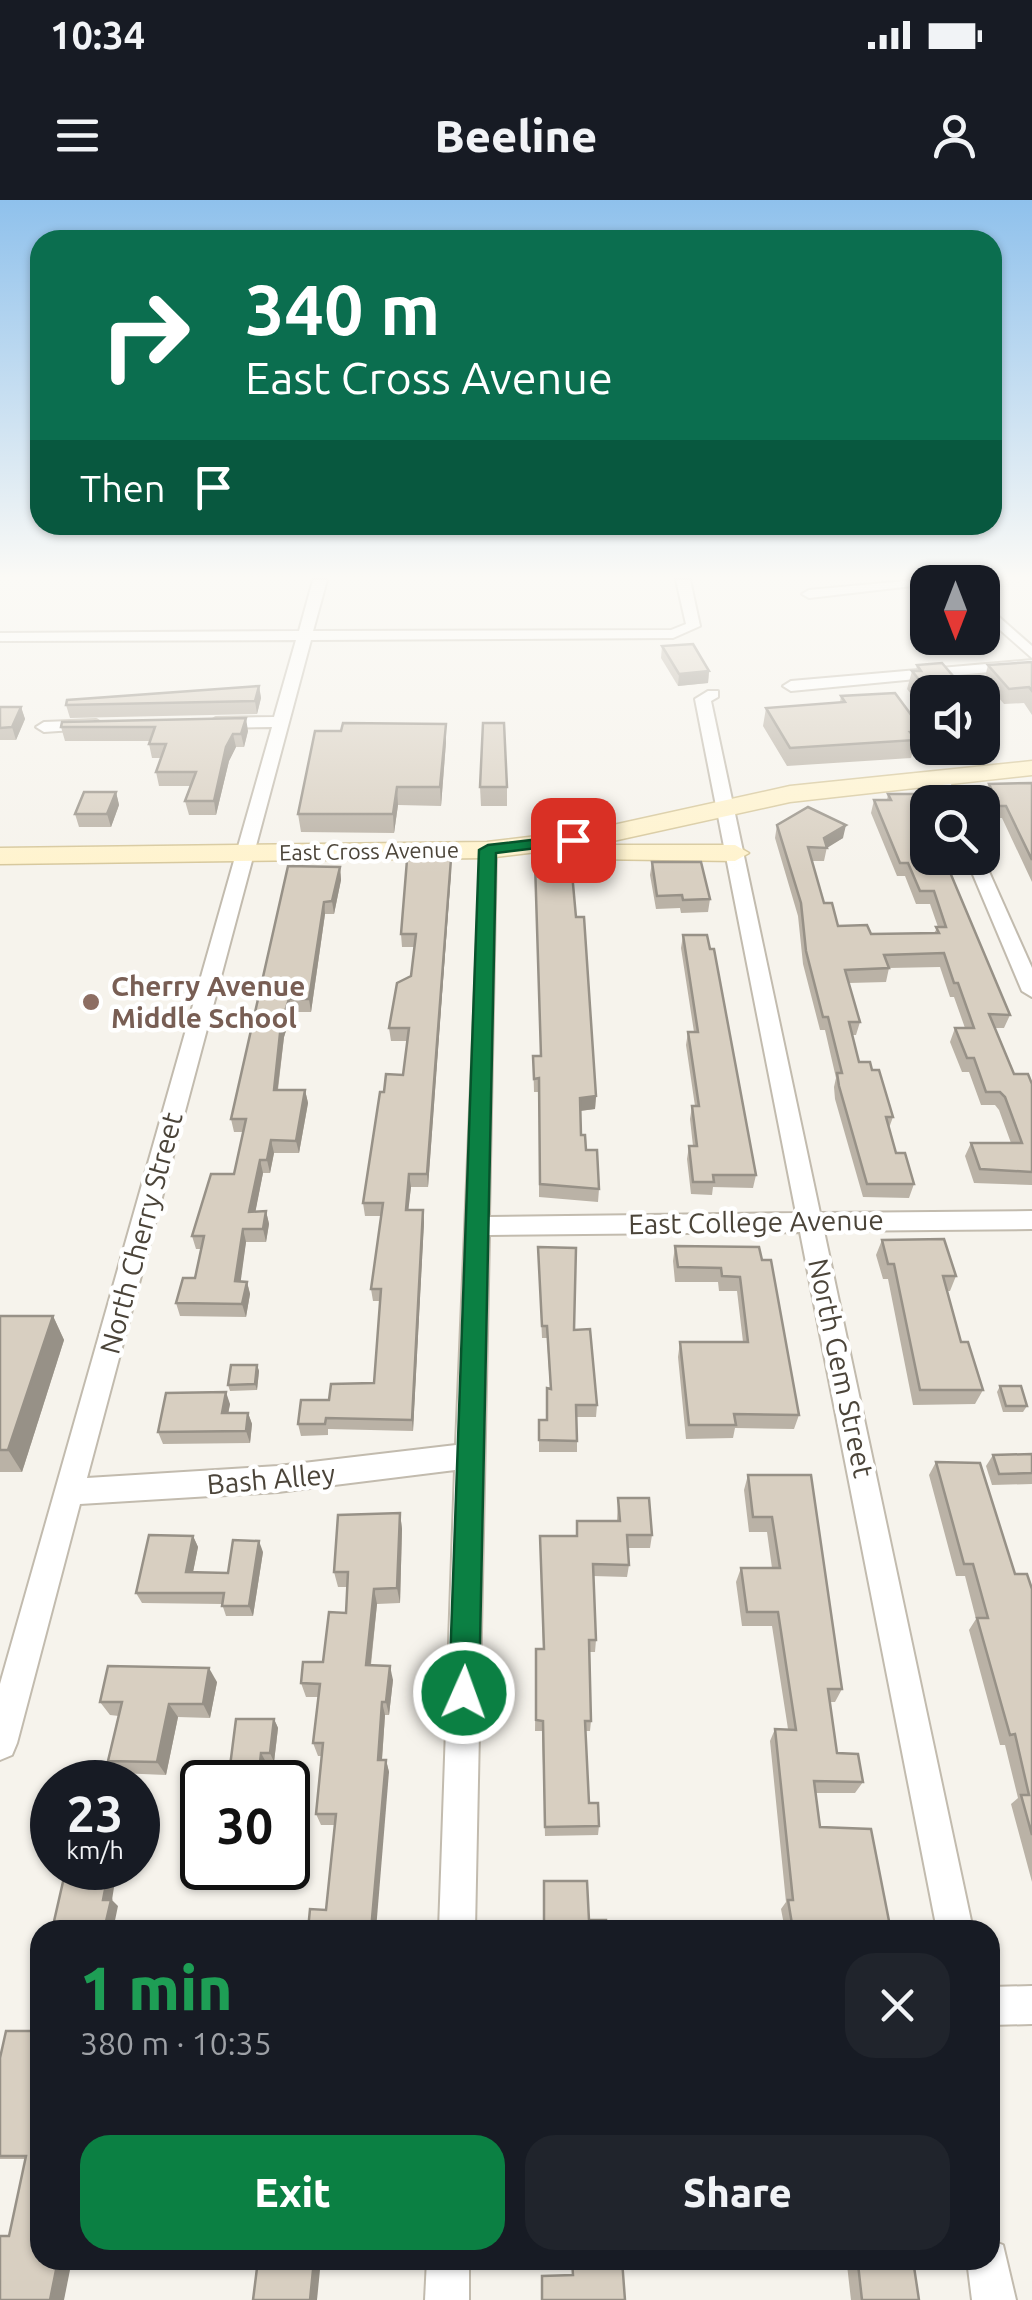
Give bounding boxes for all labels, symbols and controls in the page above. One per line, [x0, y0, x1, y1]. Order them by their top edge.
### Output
text: 10:34 [50, 14, 145, 56]
icon: menu [50, 108, 105, 163]
icon: person [927, 108, 982, 163]
text: Beeline [435, 110, 597, 161]
icon: right [80, 270, 210, 400]
text: 340 m [245, 270, 440, 348]
text: East Cross Avenue [245, 352, 613, 403]
icon: arrive [186, 460, 241, 515]
text: Then [80, 467, 166, 509]
north arrow [910, 565, 1000, 655]
map controls [910, 565, 1000, 875]
button: sound [910, 675, 1000, 765]
button: search [910, 785, 1000, 875]
pin [531, 798, 616, 883]
icon: arrive [546, 813, 601, 868]
street label: East Cross Avenue [279, 836, 459, 865]
place label: Cherry Avenue Middle School [111, 970, 305, 1033]
marker: Cherry Avenue Middle School [80, 991, 102, 1013]
street label: North Cherry Street [93, 1109, 188, 1357]
street label: East College Avenue [628, 1204, 884, 1239]
street label: North Gem Street [803, 1256, 880, 1480]
street label: Bash Alley [206, 1457, 336, 1500]
position arrow [412, 1641, 516, 1745]
speed limit sign: 30 [180, 1760, 310, 1890]
text: 23 [67, 1785, 123, 1841]
text: km/h [66, 1836, 124, 1864]
button: close [845, 1953, 950, 2058]
text: 1 min [80, 1954, 233, 2021]
text: 380 m · 10:35 [80, 2025, 272, 2061]
button: Exit [80, 2135, 505, 2250]
button: Share [525, 2135, 950, 2250]

